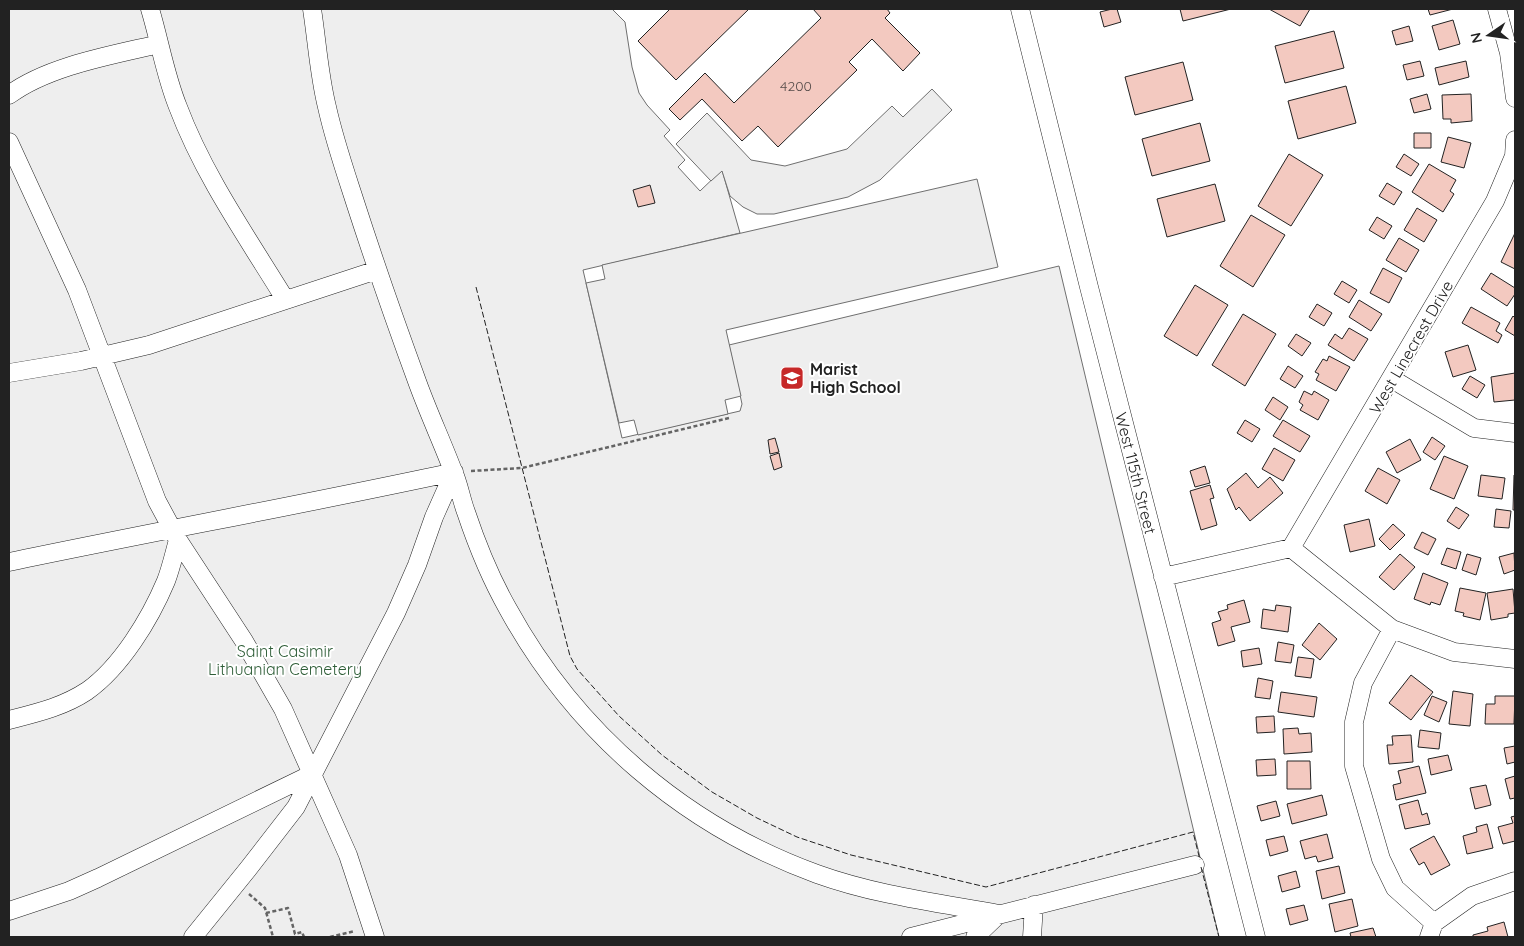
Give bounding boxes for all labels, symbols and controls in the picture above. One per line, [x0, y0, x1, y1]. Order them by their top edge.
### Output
north arrow [1464, 10, 1514, 60]
text: N [1466, 31, 1486, 45]
house number: 4200 [780, 77, 812, 95]
street label: West Linecrest Drive [1365, 277, 1457, 417]
place label: Marist High School [810, 359, 901, 397]
school or university icon: Marist High School [779, 365, 805, 391]
street label: West 115th Street [1111, 410, 1161, 536]
park label: Saint Casimir Lithuanian Cemetery [208, 641, 362, 679]

